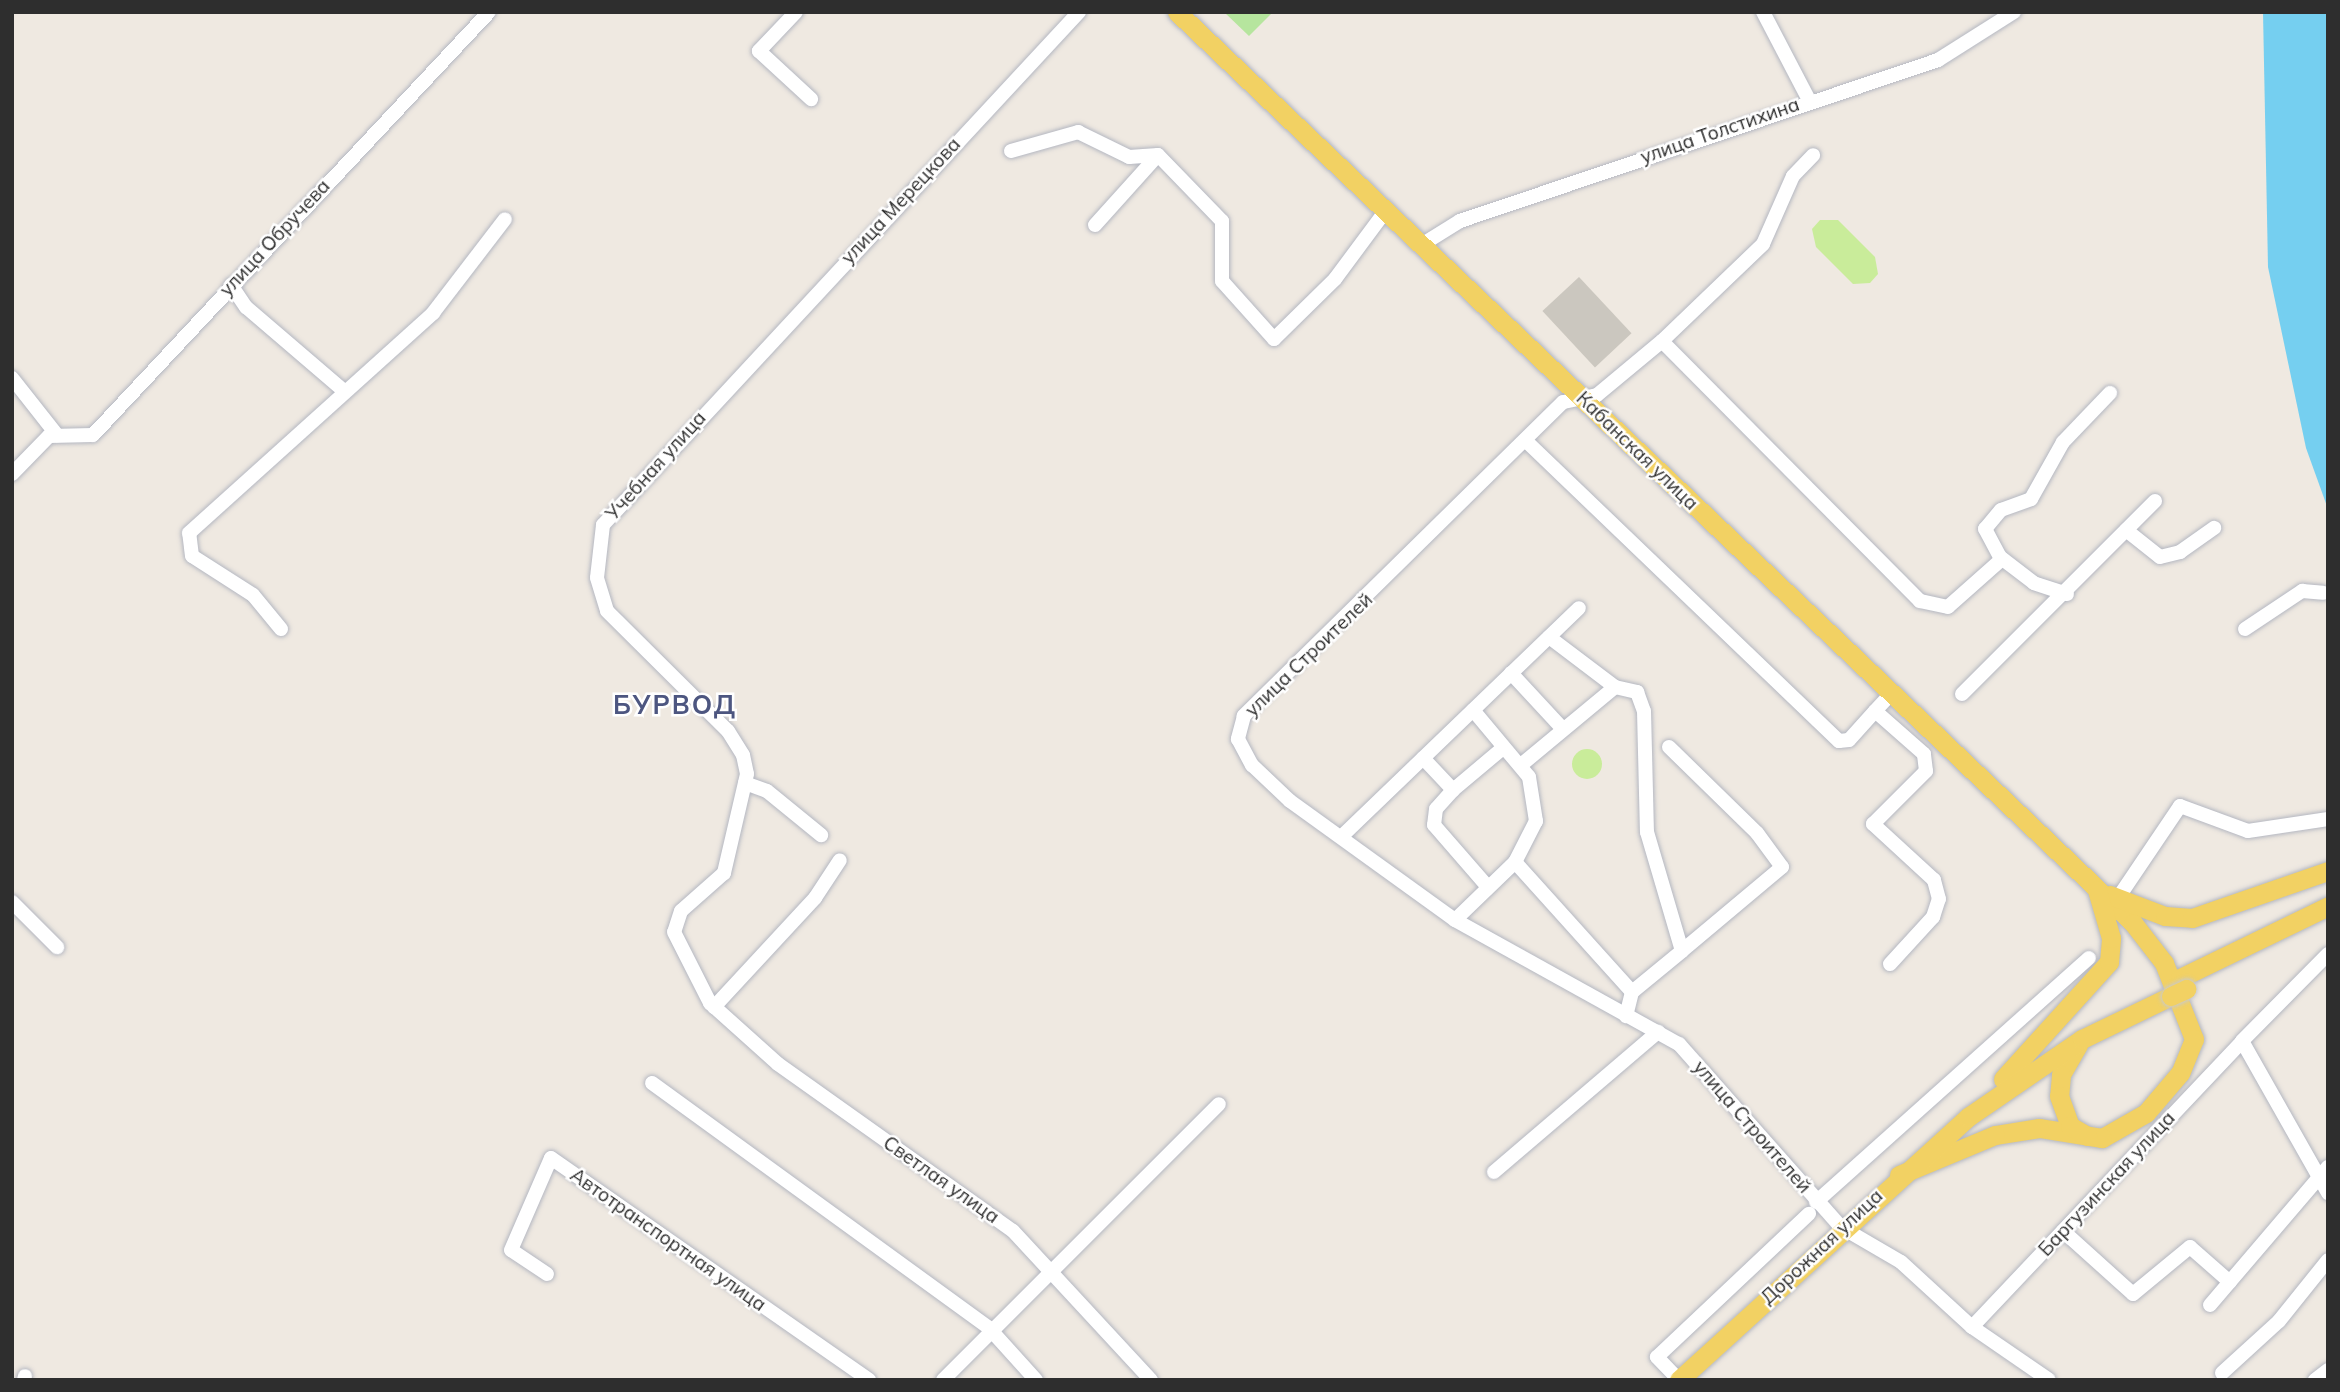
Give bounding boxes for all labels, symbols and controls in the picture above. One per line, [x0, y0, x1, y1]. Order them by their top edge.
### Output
street label: улица Толстихина [1638, 93, 1802, 169]
street label: улица Мерецкова [837, 133, 965, 269]
street label: улица Обручева [215, 175, 335, 301]
street label: Кабанская улица [1571, 387, 1703, 515]
street label: Учебная улица [601, 407, 711, 525]
street label: улица Строителей [1241, 588, 1377, 722]
district label: БУРВОД [614, 689, 736, 721]
street label: улица Строителей [1688, 1056, 1816, 1198]
street label: Баргузинская улица [2034, 1107, 2180, 1261]
street label: Светлая улица [879, 1132, 1003, 1228]
street label: Автотранспортная улица [566, 1164, 770, 1316]
street label: Дорожная улица [1756, 1185, 1888, 1309]

